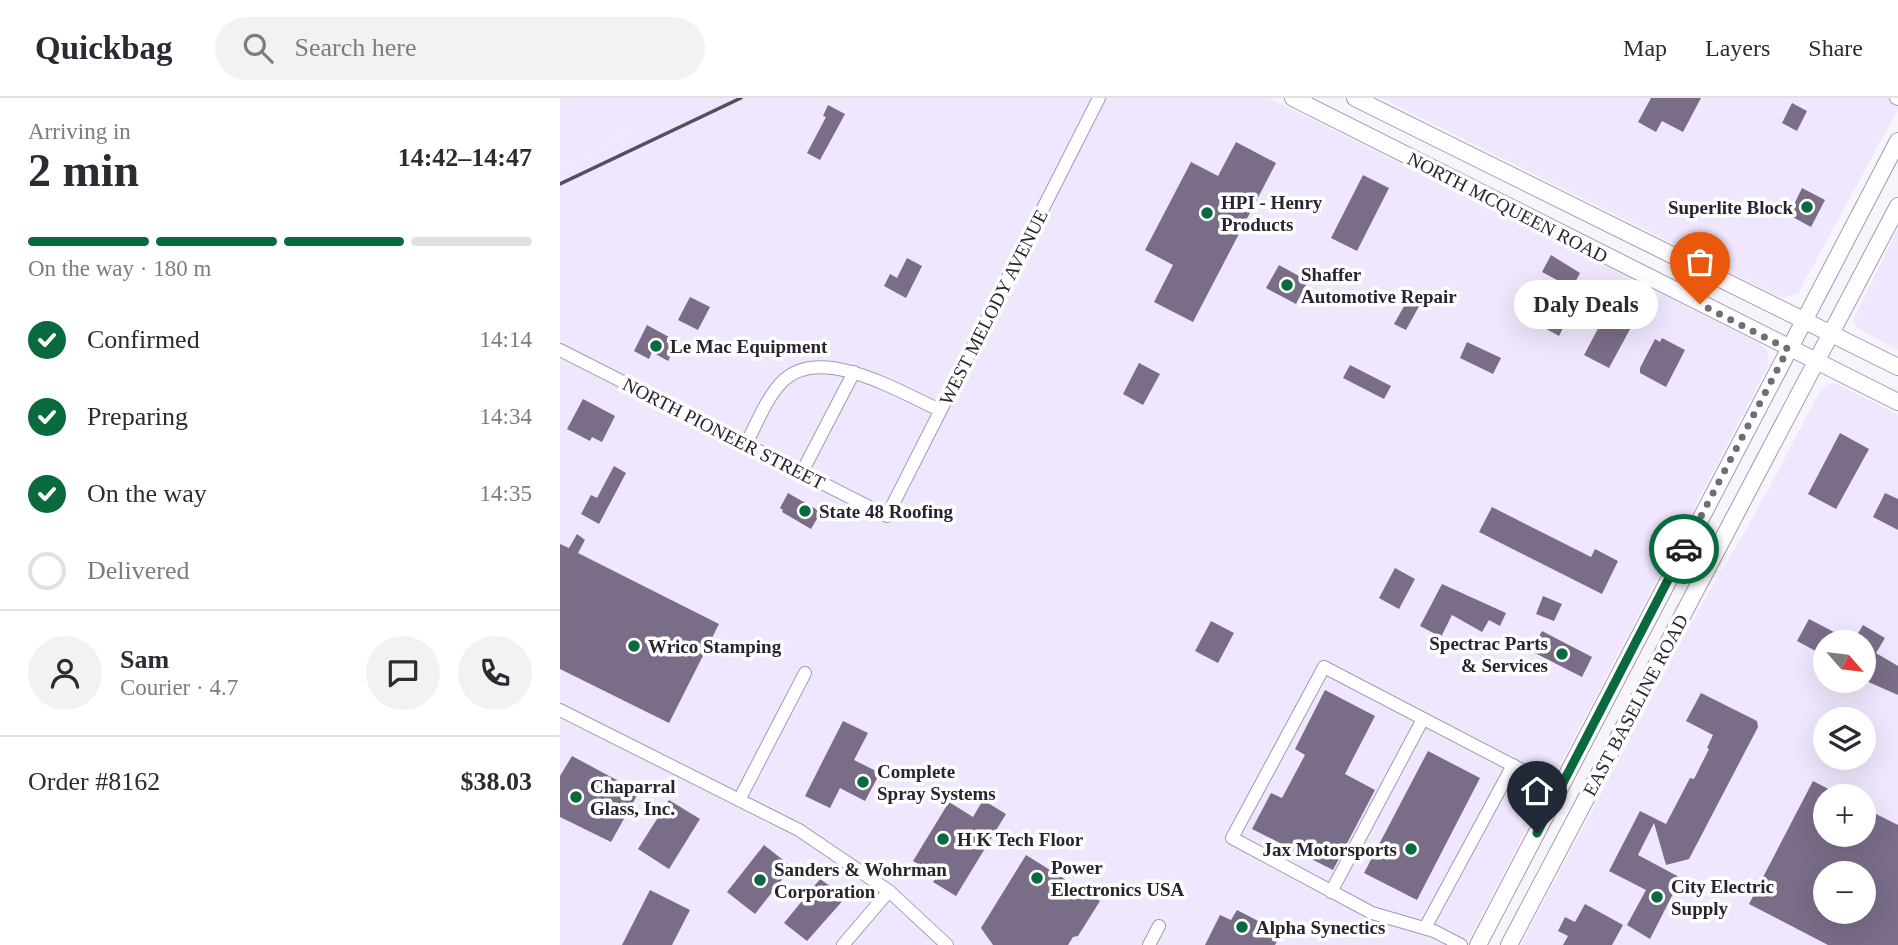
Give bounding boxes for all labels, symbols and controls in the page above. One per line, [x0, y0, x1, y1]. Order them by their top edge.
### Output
search box [215, 17, 705, 80]
icon: search [239, 29, 277, 67]
text: Quickbag [35, 30, 173, 66]
text: Search here [295, 33, 417, 62]
text: Map [1623, 35, 1667, 61]
text: Layers [1705, 35, 1770, 61]
text: Share [1808, 35, 1863, 61]
text: Arriving in [28, 119, 131, 144]
text: 14:42–14:47 [398, 143, 532, 172]
text: 2 min [28, 145, 139, 196]
street label: NORTH MCQUEEN ROAD [1404, 148, 1611, 267]
place label: HPI - Henry Products [1221, 192, 1323, 235]
place label: Superlite Block [1668, 197, 1793, 218]
marker: Superlite Block [1799, 199, 1815, 215]
marker: HPI - Henry Products [1199, 205, 1215, 221]
street label: WEST MELODY AVENUE [935, 206, 1052, 408]
pin [1670, 232, 1730, 304]
icon: bag [1681, 243, 1719, 281]
text: On the way · 180 m [28, 256, 211, 281]
place label: Shaffer Automotive Repair [1301, 264, 1457, 307]
marker: Shaffer Automotive Repair [1279, 277, 1295, 293]
callout: Daly Deals [1514, 280, 1658, 328]
text: Daly Deals [1533, 292, 1639, 317]
icon: check [28, 321, 66, 359]
text: Confirmed [87, 325, 200, 354]
text: 14:14 [480, 327, 532, 352]
place label: Le Mac Equipment [670, 336, 828, 357]
marker: Le Mac Equipment [648, 338, 664, 354]
street label: NORTH PIONEER STREET [619, 373, 829, 494]
icon: check [28, 398, 66, 436]
text: Preparing [87, 402, 188, 431]
text: 14:34 [480, 404, 532, 429]
icon: check [28, 475, 66, 513]
text: On the way [87, 479, 207, 508]
text: 14:35 [480, 481, 532, 506]
place label: State 48 Roofing [819, 501, 954, 522]
marker: State 48 Roofing [797, 503, 813, 519]
courier [1649, 514, 1719, 584]
icon: car [1665, 530, 1703, 568]
text: Delivered [87, 556, 190, 585]
street label: EAST BASELINE ROAD [1579, 611, 1692, 799]
north arrow [1813, 630, 1876, 693]
map controls [1813, 630, 1876, 924]
place label: Spectrac Parts & Services [1429, 633, 1548, 676]
button: person [28, 636, 102, 710]
button: chat [366, 636, 440, 710]
button: phone [458, 636, 532, 710]
place label: Wrico Stamping [648, 636, 782, 657]
marker: Wrico Stamping [626, 638, 642, 654]
text: Sam [120, 645, 169, 674]
marker: Spectrac Parts & Services [1554, 646, 1570, 662]
text: Courier · 4.7 [120, 675, 238, 700]
button: layers [1813, 707, 1876, 770]
place label: Complete Spray Systems [877, 761, 996, 804]
pin [1507, 761, 1567, 833]
text: Order #8162 [28, 767, 160, 796]
text: $38.03 [461, 767, 532, 796]
icon: home [1518, 772, 1556, 810]
marker: Complete Spray Systems [855, 774, 871, 790]
place label: Chaparral Glass, Inc. [590, 776, 676, 819]
button: + [1813, 784, 1876, 847]
marker: Chaparral Glass, Inc. [568, 789, 584, 805]
place label: H K Tech Floor [957, 829, 1084, 850]
marker: H K Tech Floor [935, 831, 951, 847]
place label: Jax Motorsports [1262, 839, 1397, 860]
marker: Jax Motorsports [1403, 841, 1419, 857]
place label: Power Electronics USA [1051, 857, 1184, 900]
place label: Sanders & Wohrman Corporation [774, 859, 947, 902]
button: − [1813, 861, 1876, 924]
marker: Power Electronics USA [1029, 870, 1045, 886]
marker: Sanders & Wohrman Corporation [752, 872, 768, 888]
place label: City Electric Supply [1671, 876, 1774, 919]
marker: City Electric Supply [1649, 889, 1665, 905]
place label: Alpha Synectics [1256, 917, 1385, 938]
marker: Alpha Synectics [1234, 919, 1250, 935]

